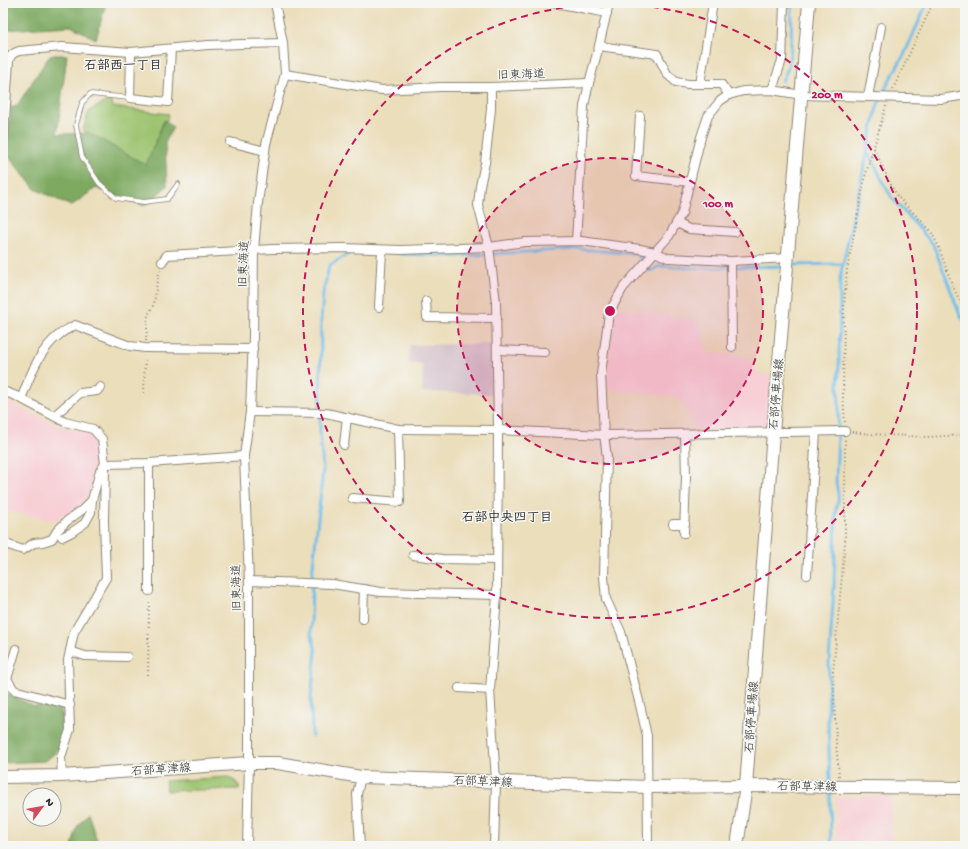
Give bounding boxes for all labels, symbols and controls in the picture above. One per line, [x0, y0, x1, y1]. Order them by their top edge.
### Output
district label: 石部西一丁目 [84, 58, 162, 74]
street label: 旧東海道 [497, 67, 545, 84]
text: 200 m [812, 89, 843, 103]
text: 100 m [702, 198, 733, 212]
street label: 旧東海道 [236, 240, 253, 288]
centre of rings [603, 304, 617, 318]
street label: 石部停車場線 [767, 358, 788, 431]
district label: 石部中央四丁目 [461, 510, 553, 526]
street label: 旧東海道 [230, 564, 245, 612]
street label: 石部停車場線 [743, 681, 762, 754]
street label: 石部草津線 [131, 761, 192, 780]
street label: 石部草津線 [453, 774, 513, 791]
street label: 石部草津線 [777, 779, 837, 796]
north arrow [22, 787, 62, 827]
text: N [42, 797, 56, 809]

